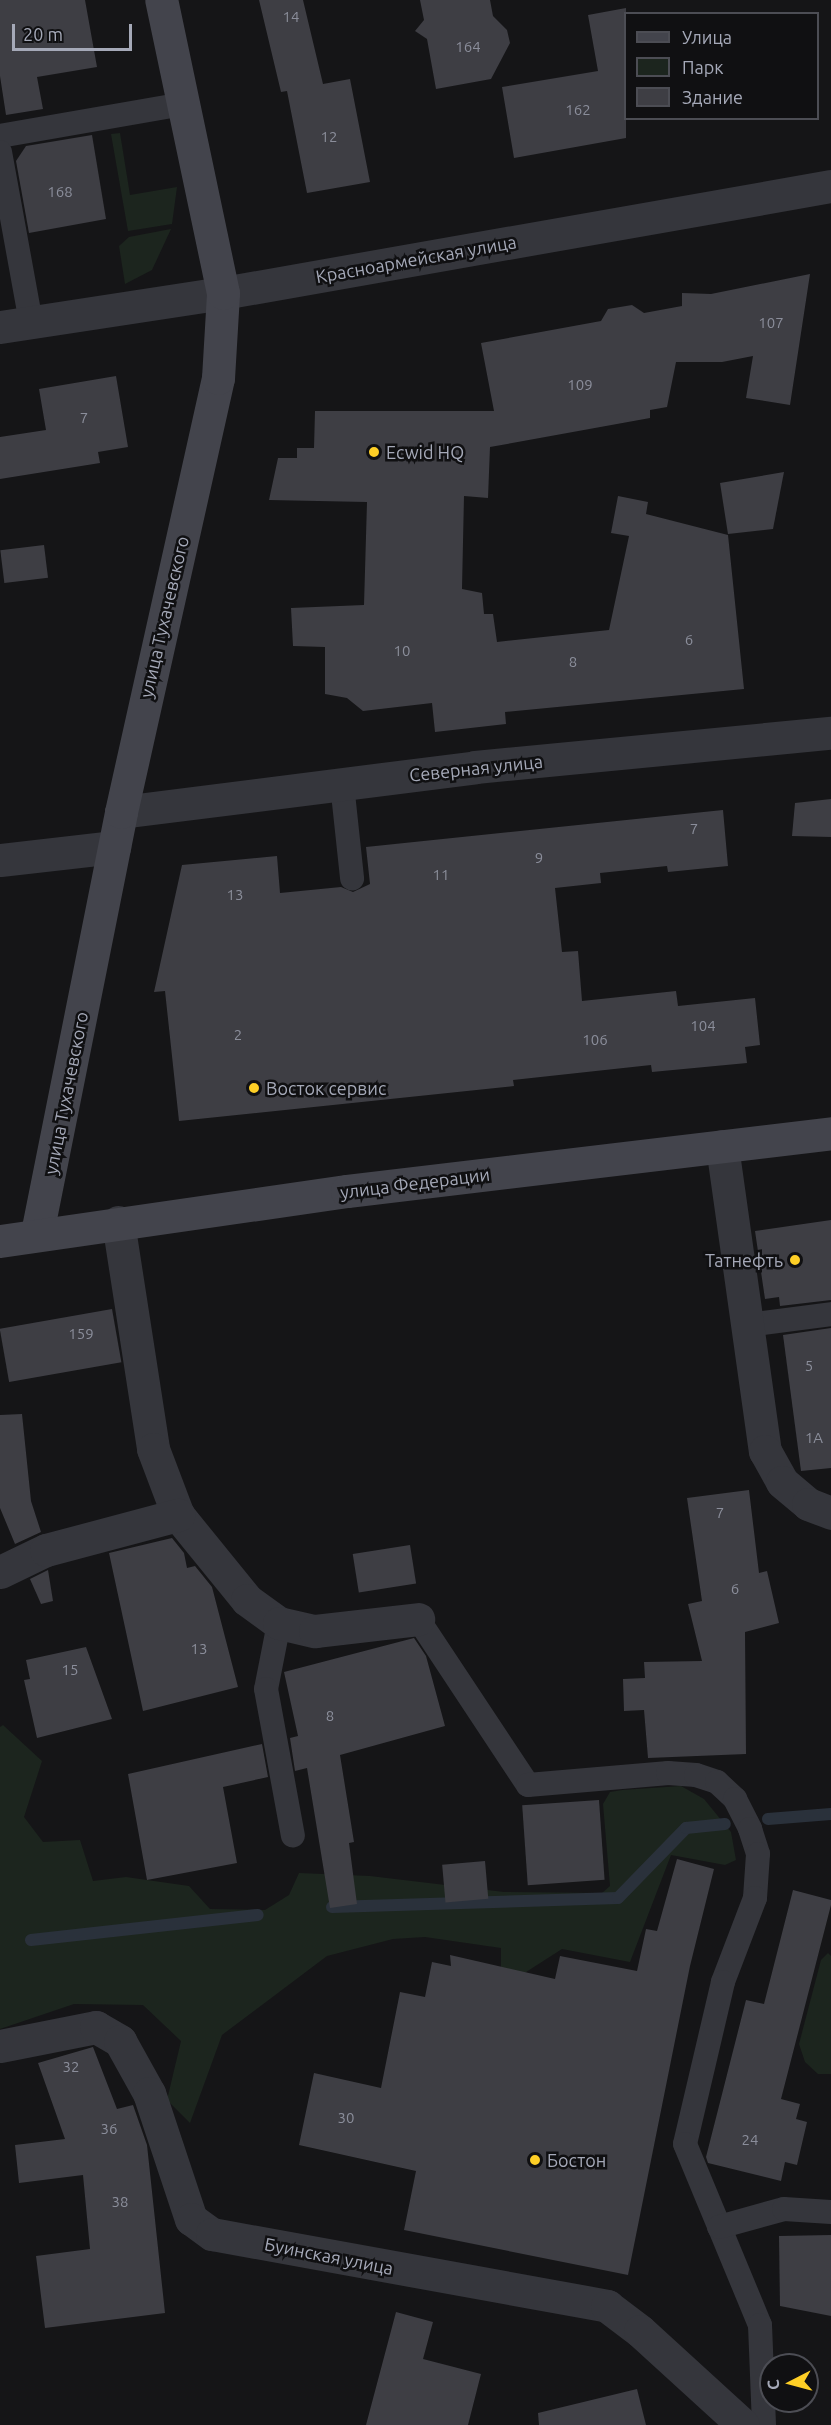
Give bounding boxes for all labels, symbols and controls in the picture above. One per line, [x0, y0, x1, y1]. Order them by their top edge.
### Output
house number: 14 [283, 8, 299, 26]
scale bar [15, 12, 135, 50]
legend [624, 12, 819, 120]
text: 20 m [23, 24, 63, 44]
text: Улица [682, 27, 732, 47]
house number: 164 [455, 38, 481, 56]
text: Парк [682, 57, 723, 77]
text: Здание [682, 87, 743, 107]
house number: 162 [565, 101, 591, 119]
house number: 12 [321, 128, 337, 146]
house number: 168 [47, 183, 73, 201]
street label: Красноармейская улица [314, 231, 518, 287]
house number: 107 [758, 314, 784, 332]
house number: 109 [567, 376, 593, 394]
house number: 7 [80, 409, 88, 427]
place label: Ecwid HQ [386, 441, 464, 463]
marker: Ecwid HQ [367, 445, 381, 459]
street label: улица Тухачевского [135, 534, 193, 700]
house number: 6 [685, 631, 693, 649]
house number: 10 [394, 642, 410, 660]
house number: 8 [569, 653, 577, 671]
street label: Северная улица [408, 750, 544, 786]
house number: 7 [690, 820, 698, 838]
house number: 9 [535, 849, 543, 867]
house number: 11 [433, 866, 449, 884]
house number: 13 [227, 886, 243, 904]
street label: улица Тухачевского [40, 1010, 92, 1176]
house number: 104 [690, 1017, 716, 1035]
house number: 2 [234, 1026, 242, 1044]
house number: 106 [582, 1031, 608, 1049]
place label: Восток сервис [266, 1077, 386, 1099]
marker: Восток сервис [247, 1081, 261, 1095]
street label: улица Федерации [339, 1163, 491, 1203]
place label: Татнефть [705, 1249, 783, 1271]
marker: Татнефть [788, 1253, 802, 1267]
house number: 159 [68, 1325, 94, 1343]
house number: 5 [805, 1357, 813, 1375]
house number: 1А [805, 1429, 823, 1447]
house number: 7 [716, 1504, 724, 1522]
house number: 6 [731, 1580, 739, 1598]
house number: 13 [191, 1640, 207, 1658]
house number: 15 [62, 1661, 78, 1679]
house number: 8 [326, 1707, 334, 1725]
house number: 32 [63, 2058, 79, 2076]
house number: 30 [338, 2109, 354, 2127]
house number: 36 [101, 2120, 117, 2138]
house number: 24 [742, 2131, 758, 2149]
place label: Бостон [547, 2149, 606, 2171]
marker: Бостон [528, 2153, 542, 2167]
house number: 38 [112, 2193, 128, 2211]
street label: Буинская улица [263, 2233, 395, 2279]
north arrow [759, 2353, 819, 2413]
text: С [764, 2379, 783, 2391]

